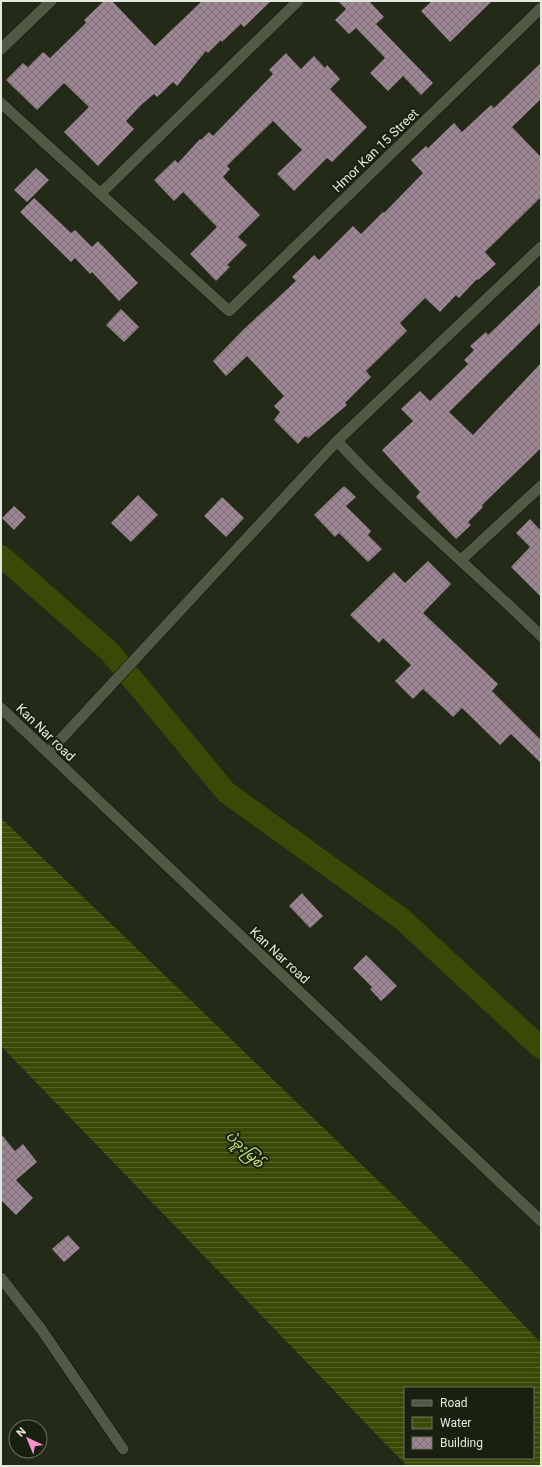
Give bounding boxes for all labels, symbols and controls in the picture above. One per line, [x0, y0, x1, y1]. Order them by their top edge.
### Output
street label: Hmor Kan 15 Street [329, 106, 421, 195]
street label: Kan Nar road [13, 701, 78, 764]
street label: Kan Nar road [247, 924, 312, 987]
water label: ပဲခူးမြစ် [220, 1126, 270, 1175]
legend [404, 1387, 534, 1459]
text: Road [440, 1396, 468, 1410]
text: Water [440, 1416, 471, 1430]
north arrow [8, 1419, 48, 1459]
text: N [14, 1425, 29, 1440]
text: Building [440, 1436, 483, 1450]

